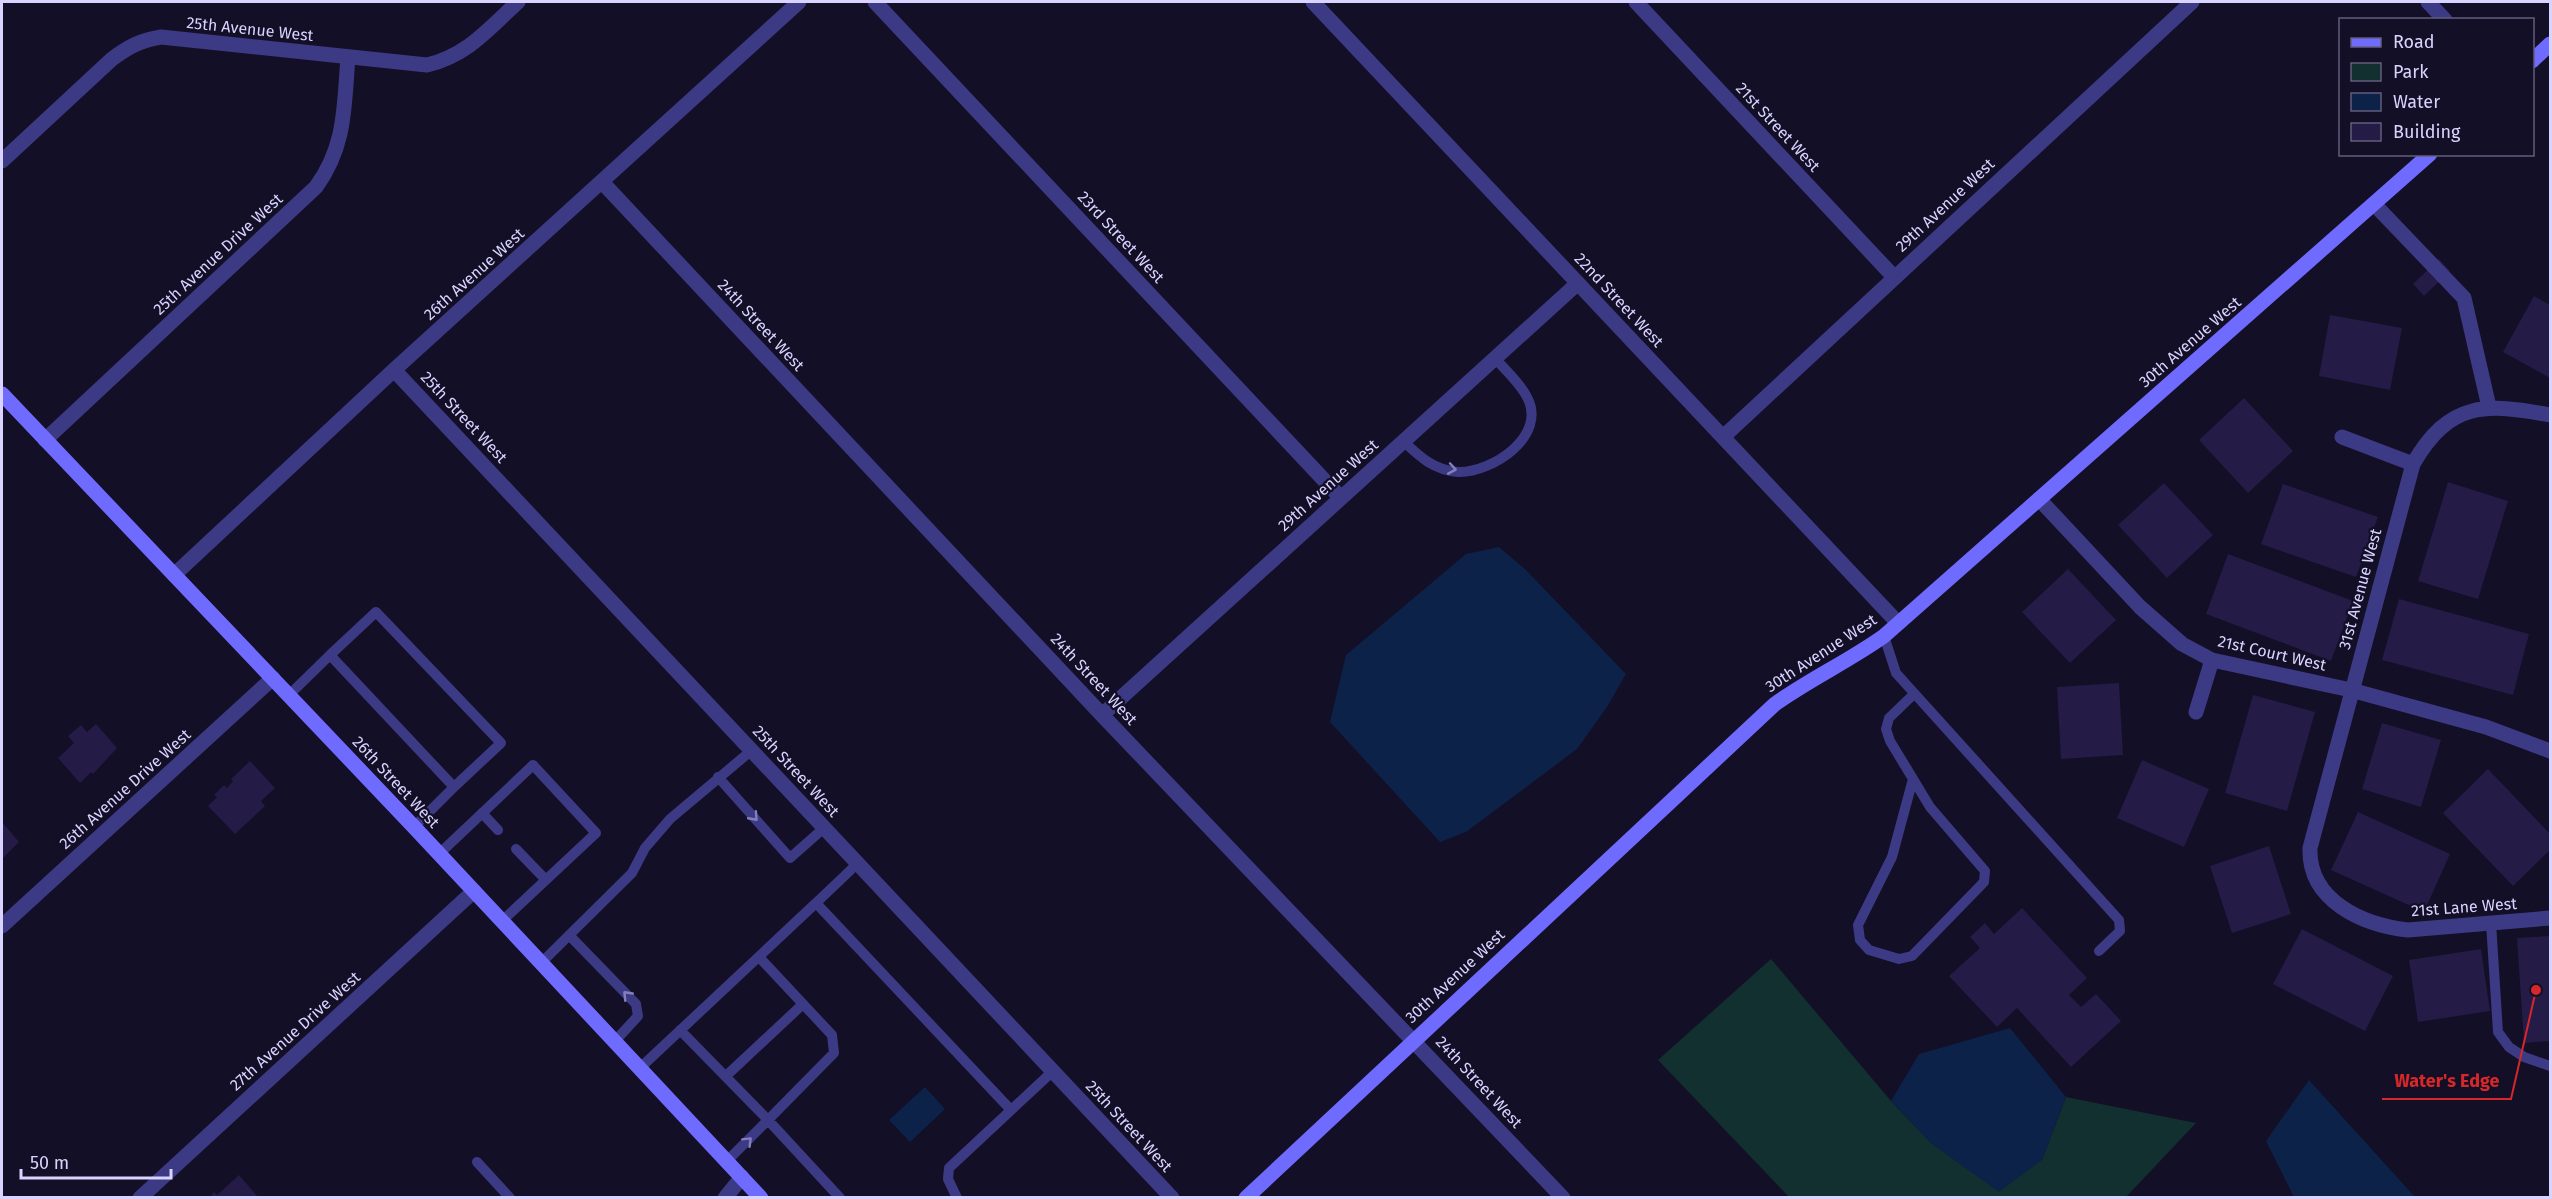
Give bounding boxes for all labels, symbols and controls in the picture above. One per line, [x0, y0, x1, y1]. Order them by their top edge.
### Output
street label: 25th Avenue West [186, 13, 315, 45]
legend [2339, 18, 2534, 156]
text: Road [2393, 31, 2435, 53]
text: Park [2393, 61, 2429, 83]
street label: 21st Street West [1732, 79, 1824, 176]
text: Water [2393, 91, 2440, 113]
text: Building [2393, 121, 2461, 143]
street label: 29th Avenue West [1892, 154, 1998, 256]
street label: 23rd Street West [1074, 187, 1168, 287]
street label: 25th Avenue Drive West [150, 189, 287, 319]
street label: 26th Avenue West [420, 224, 528, 324]
street label: 22nd Street West [1571, 249, 1668, 351]
street label: 24th Street West [714, 275, 808, 375]
street label: 30th Avenue West [2135, 292, 2245, 391]
street label: 25th Street West [417, 367, 511, 467]
street label: 29th Avenue West [1274, 435, 1382, 535]
one-way arrow [1446, 462, 1456, 475]
street label: 31st Avenue West [2335, 526, 2385, 652]
street label: 30th Avenue West [1762, 610, 1880, 696]
street label: 24th Street West [1047, 629, 1141, 729]
street label: 21st Court West [2216, 631, 2328, 675]
street label: 25th Street West [749, 721, 843, 821]
street label: 26th Avenue Drive West [55, 725, 195, 853]
street label: 26th Street West [349, 732, 444, 832]
one-way arrow [747, 810, 758, 821]
street label: 21st Lane West [2411, 894, 2518, 920]
street label: 30th Avenue West [1401, 925, 1509, 1027]
street label: 27th Avenue Drive West [226, 967, 364, 1094]
one-way arrow [624, 992, 635, 1003]
street label: 24th Street West [1432, 1032, 1526, 1132]
callout: Water's Edge [2382, 1063, 2511, 1099]
text: Water's Edge [2395, 1070, 2500, 1092]
street label: 25th Street West [1082, 1076, 1176, 1176]
one-way arrow [740, 1137, 751, 1148]
scale bar [21, 1142, 171, 1180]
text: 50 m [30, 1152, 69, 1174]

